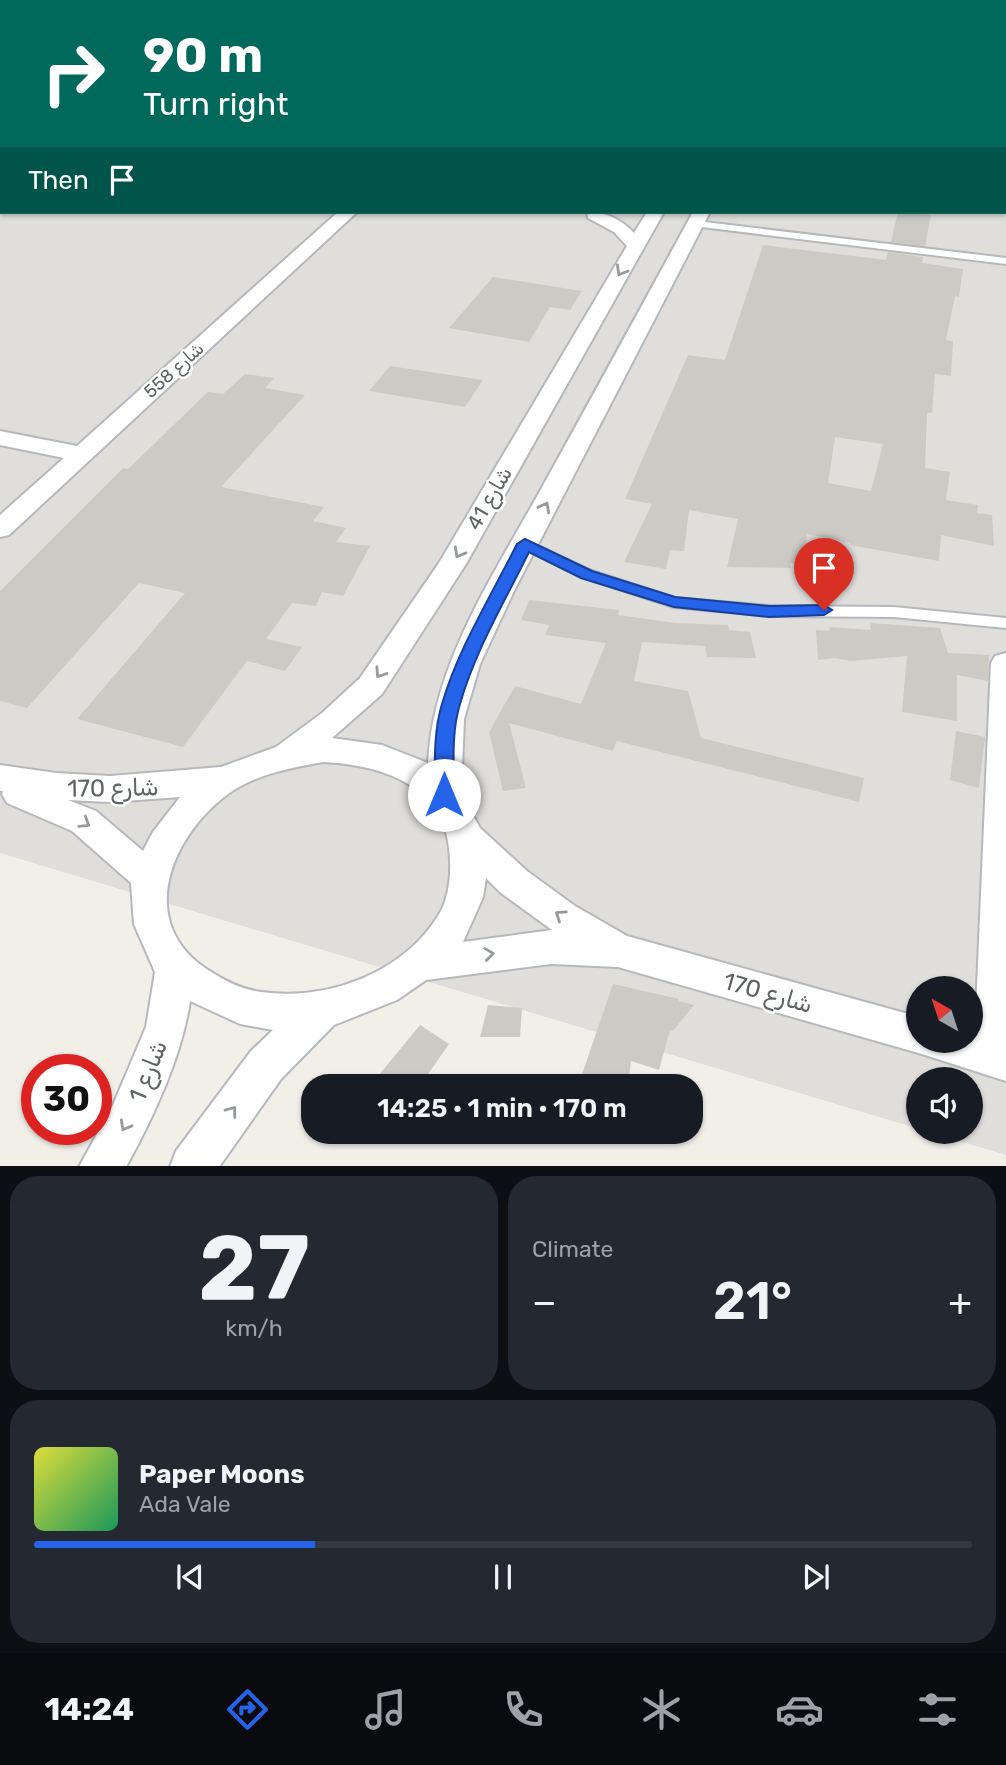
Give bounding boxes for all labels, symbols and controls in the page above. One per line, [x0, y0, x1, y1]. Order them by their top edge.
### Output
text: 90 m [143, 26, 263, 84]
icon: right [28, 28, 119, 119]
text: Turn right [143, 85, 288, 123]
icon: arrive [103, 161, 141, 199]
text: Then [28, 165, 89, 196]
one-way arrow [616, 263, 629, 276]
street label: شارع 558 [139, 337, 209, 403]
street label: شارع 41 [461, 462, 519, 535]
one-way arrow [536, 501, 550, 514]
pin [794, 538, 854, 610]
one-way arrow [454, 545, 467, 558]
icon: arrive [805, 549, 843, 587]
one-way arrow [376, 665, 388, 678]
position arrow [407, 758, 481, 832]
street label: شارع 170 [67, 773, 159, 805]
one-way arrow [78, 815, 91, 828]
one-way arrow [555, 911, 568, 923]
one-way arrow [483, 947, 494, 962]
street label: شارع 170 [720, 967, 816, 1021]
north arrow [906, 976, 984, 1054]
map controls [906, 976, 983, 1144]
street label: شارع 1 [123, 1036, 175, 1107]
speed limit sign: 30 [21, 1054, 112, 1145]
button: sound [906, 1067, 983, 1144]
text: 14:25 · 1 min · 170 m [377, 1093, 627, 1124]
one-way arrow [224, 1106, 236, 1119]
one-way arrow [120, 1118, 133, 1131]
text: 27 [198, 1214, 310, 1322]
text: Climate [532, 1235, 613, 1263]
text: 21° [713, 1270, 792, 1332]
text: − [532, 1279, 557, 1325]
text: + [948, 1279, 972, 1325]
text: km/h [225, 1314, 283, 1342]
text: Paper Moons [139, 1459, 305, 1490]
text: Ada Vale [139, 1490, 231, 1518]
icon: previous [171, 1558, 209, 1596]
icon: pause [484, 1558, 522, 1596]
icon: next [797, 1558, 835, 1596]
icon: directions [223, 1685, 272, 1734]
icon: music [361, 1685, 410, 1734]
icon: phone [499, 1685, 548, 1734]
icon: climate [637, 1685, 686, 1734]
icon: car [775, 1685, 824, 1734]
icon: filters [913, 1685, 962, 1734]
text: 14:24 [44, 1690, 134, 1728]

